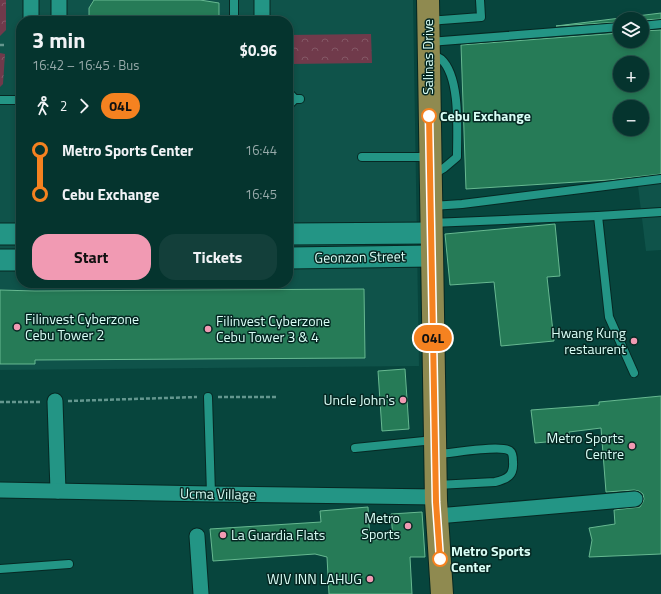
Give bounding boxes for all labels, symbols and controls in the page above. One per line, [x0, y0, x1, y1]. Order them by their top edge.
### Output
map controls [613, 12, 649, 136]
button: layers [613, 12, 649, 48]
street label: Salinas Drive [417, 19, 438, 95]
text: 3 min [32, 23, 85, 57]
text: $0.96 [240, 39, 277, 62]
text: 16:42 – 16:45 · Bus [32, 55, 139, 75]
button: + [613, 56, 649, 92]
icon: walk [32, 95, 54, 117]
icon: forward [73, 95, 95, 117]
text: 04L [109, 95, 132, 116]
text: 2 [60, 96, 67, 116]
button: − [613, 100, 649, 136]
place label: Cebu Exchange [440, 105, 531, 126]
marker: Cebu Exchange [421, 108, 437, 124]
text: Metro Sports Center [62, 139, 193, 162]
text: 16:44 [245, 140, 277, 160]
text: Cebu Exchange [62, 183, 159, 206]
text: 16:45 [245, 184, 277, 204]
button: Start [32, 234, 151, 280]
button: Tickets [159, 234, 277, 280]
street label: Geonzon Street [314, 245, 406, 268]
place label: Filinvest Cyberzone Cebu Tower 2 [25, 308, 139, 345]
place label: Filinvest Cyberzone Cebu Tower 3 & 4 [216, 310, 330, 347]
marker: Filinvest Cyberzone Cebu Tower 2 [12, 322, 22, 332]
place label: Hwang Kung restaurent [551, 322, 626, 359]
marker: Filinvest Cyberzone Cebu Tower 3 & 4 [203, 324, 213, 334]
line badge: 04L [410, 325, 456, 351]
text: 04L [422, 327, 444, 348]
marker: Hwang Kung restaurent [629, 336, 639, 346]
place label: Uncle John's [323, 389, 395, 410]
marker: Uncle John's [398, 395, 408, 405]
place label: Metro Sports Centre [547, 427, 624, 464]
marker: Metro Sports Centre [627, 441, 637, 451]
street label: Ucma Village [180, 482, 256, 505]
place label: Metro Sports [361, 507, 400, 544]
marker: Metro Sports [403, 521, 413, 531]
place label: La Guardia Flats [231, 524, 325, 545]
marker: La Guardia Flats [218, 530, 228, 540]
place label: Metro Sports Center [451, 540, 531, 577]
marker: Metro Sports Center [432, 551, 448, 567]
place label: WJV INN LAHUG [267, 568, 362, 589]
marker: WJV INN LAHUG [365, 574, 375, 584]

